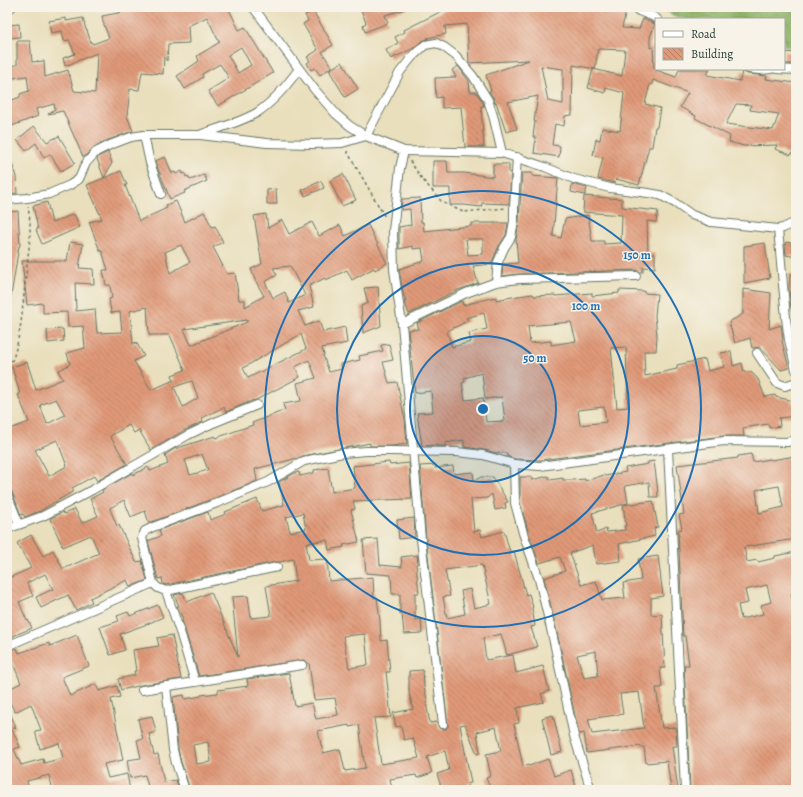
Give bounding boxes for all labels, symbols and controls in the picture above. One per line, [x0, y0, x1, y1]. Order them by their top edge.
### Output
legend [655, 18, 785, 70]
text: Road [691, 26, 717, 42]
text: Building [691, 46, 733, 62]
text: 150 m [623, 247, 651, 263]
text: 100 m [572, 298, 600, 314]
text: 50 m [523, 350, 547, 366]
centre of rings [476, 402, 490, 416]

